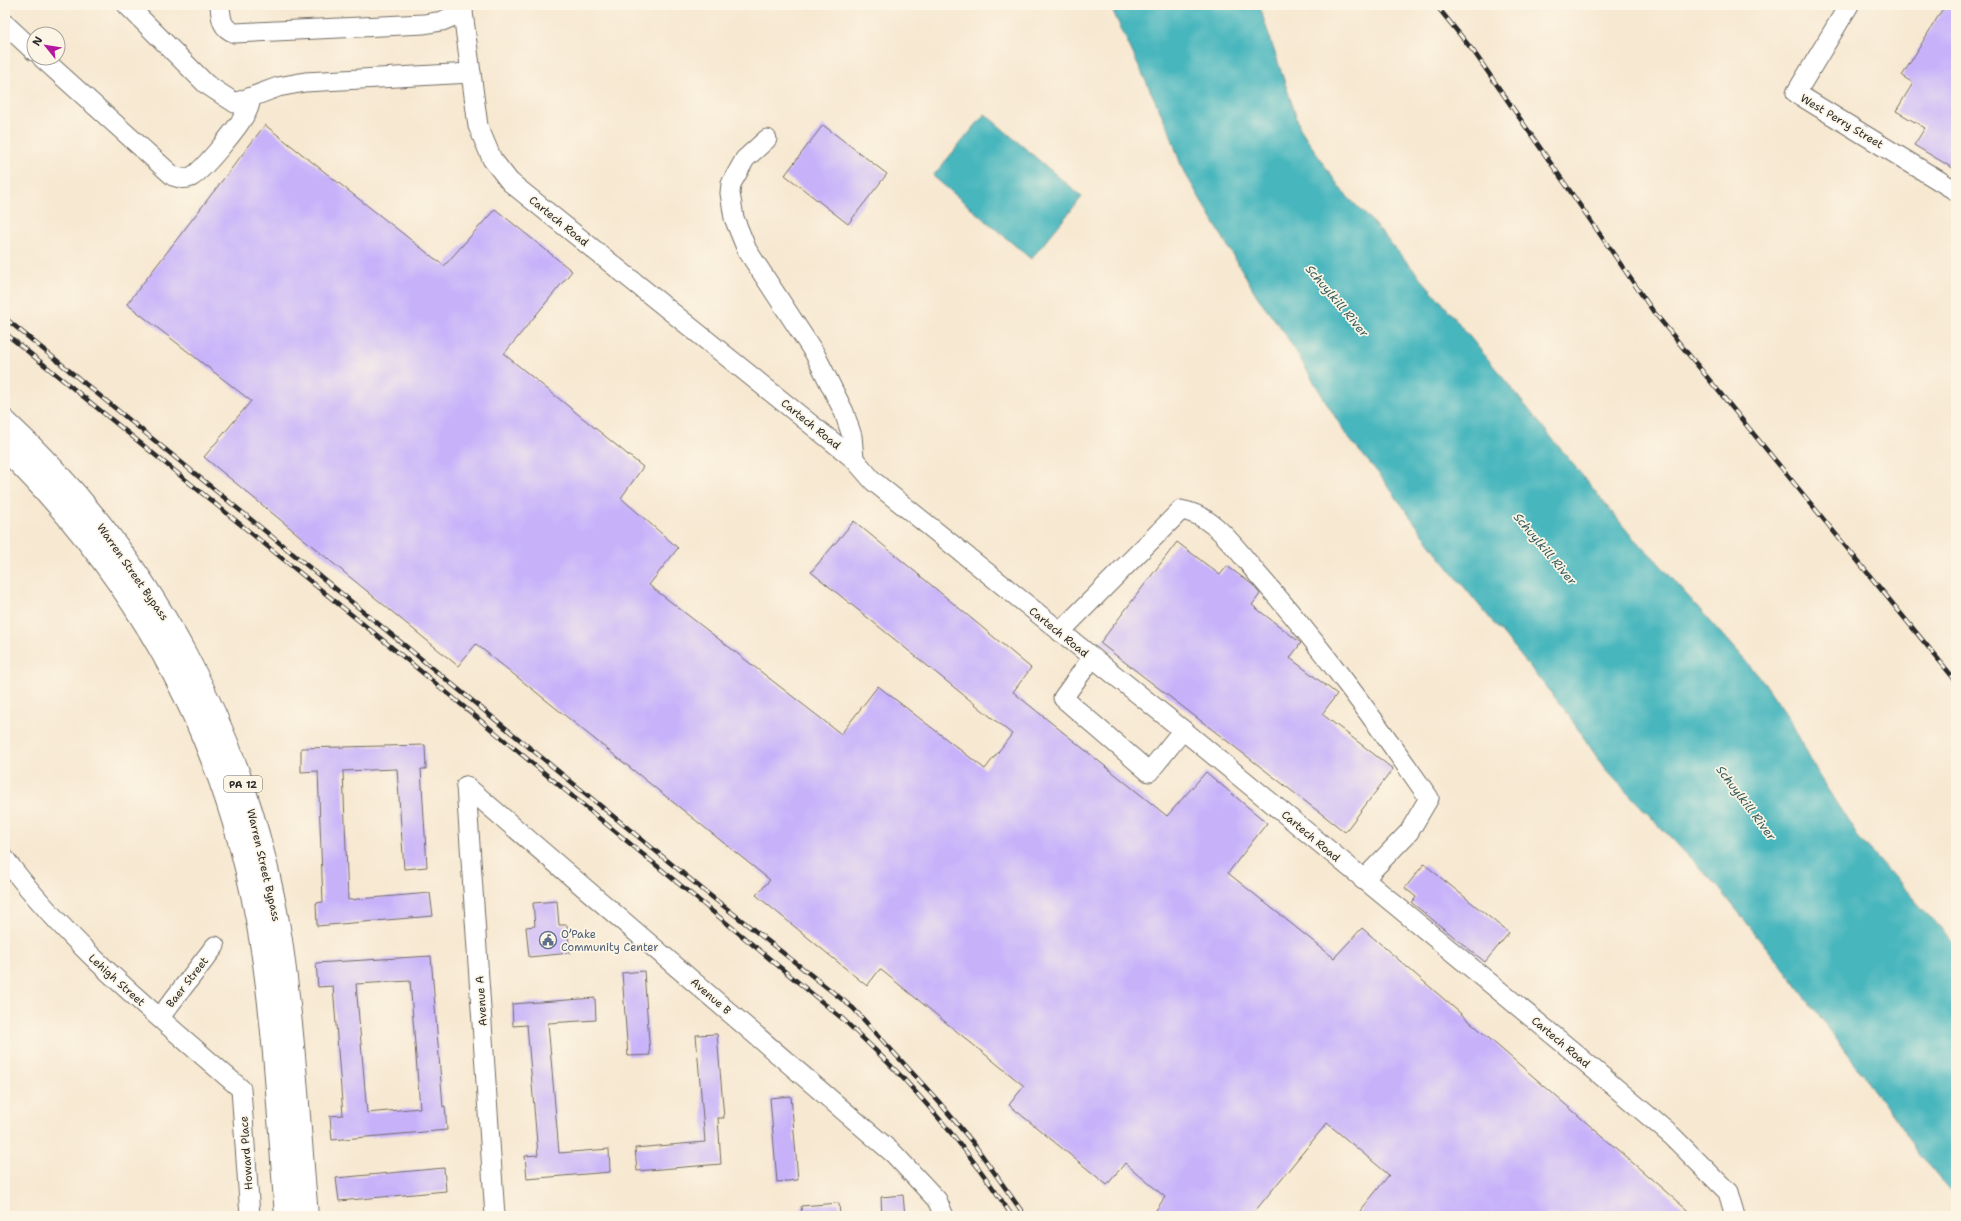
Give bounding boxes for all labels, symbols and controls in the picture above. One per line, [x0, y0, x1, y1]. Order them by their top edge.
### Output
north arrow [26, 26, 66, 66]
text: N [29, 33, 47, 49]
street label: West Perry Street [1798, 91, 1886, 152]
street label: Cartech Road [526, 193, 592, 250]
water label: Schuylkill River [1302, 261, 1372, 341]
street label: Cartech Road [778, 396, 844, 453]
water label: Schuylkill River [1510, 509, 1580, 589]
street label: Warren Street Bypass [93, 521, 172, 624]
street label: Cartech Road [1026, 604, 1092, 661]
water label: Schuylkill River [1713, 762, 1780, 844]
road number: PA 12 [224, 776, 262, 792]
street label: Warren Street Bypass [243, 807, 284, 923]
street label: Cartech Road [1278, 807, 1343, 865]
place label: O’Pake Community Center [561, 927, 659, 955]
public building icon: O’Pake Community Center [538, 930, 558, 950]
street label: Lehigh Street [85, 951, 148, 1010]
street label: Baer Street [163, 954, 212, 1011]
street label: Avenue A [472, 975, 491, 1027]
street label: Avenue B [687, 975, 734, 1018]
street label: Cartech Road [1528, 1013, 1593, 1071]
street label: Howard Place [236, 1116, 257, 1190]

